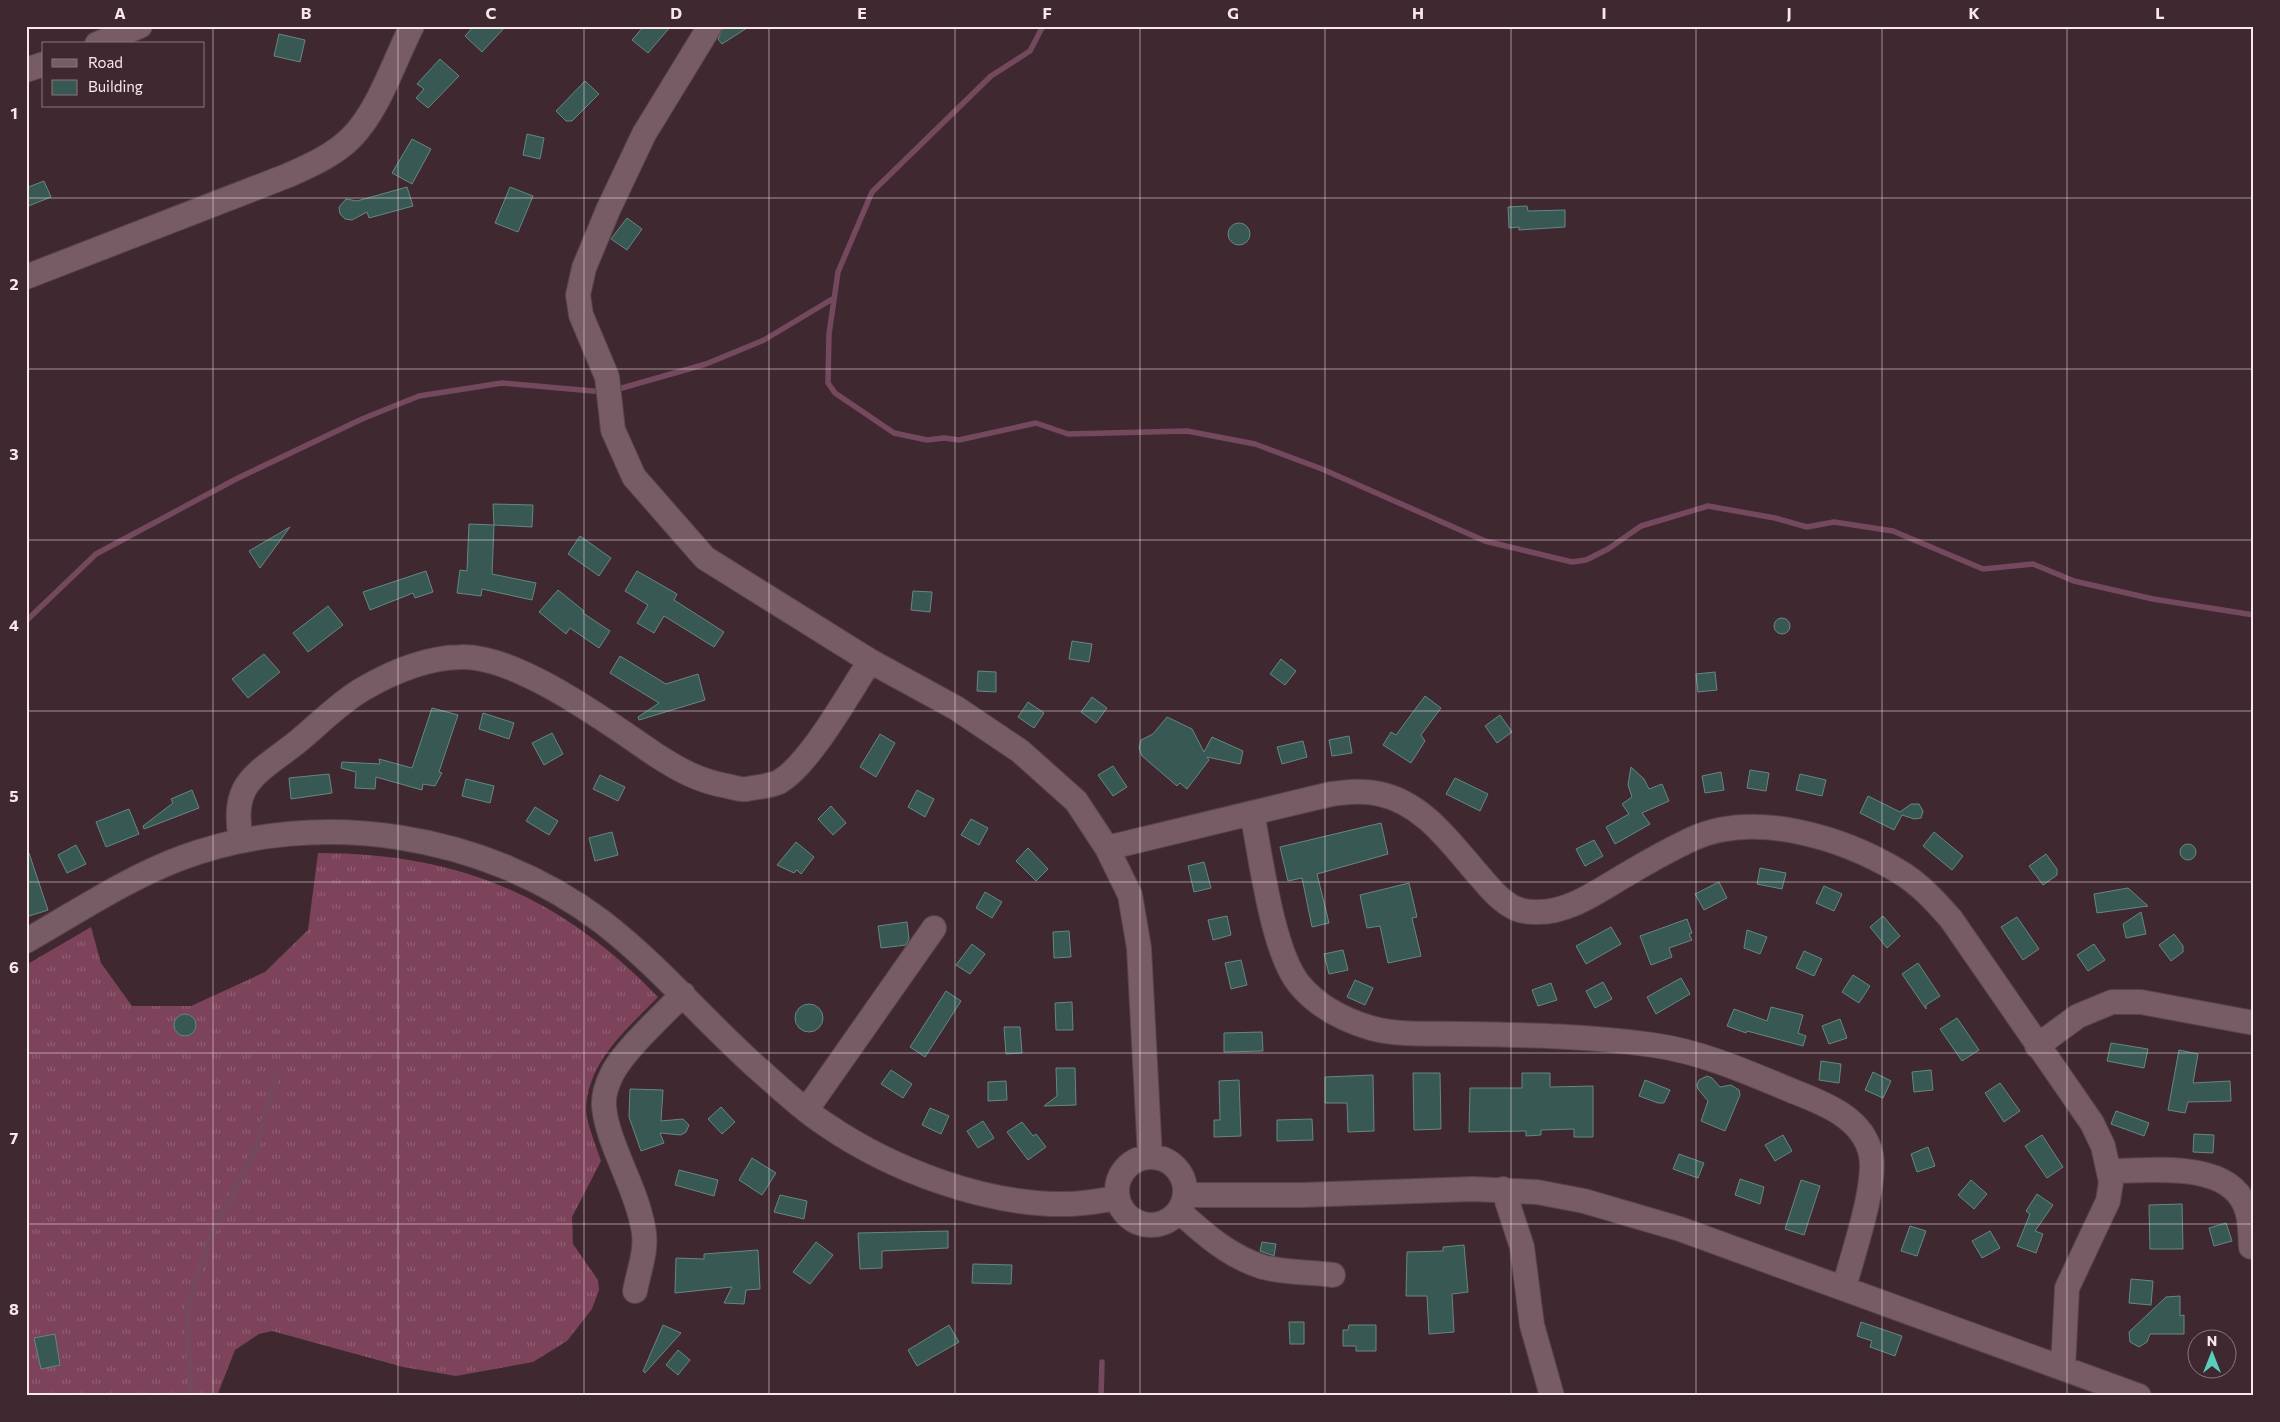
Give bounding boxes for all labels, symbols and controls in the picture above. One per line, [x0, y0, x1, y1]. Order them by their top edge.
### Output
text: A [114, 3, 126, 22]
text: B [301, 3, 312, 22]
text: C [486, 3, 497, 22]
text: D [670, 3, 682, 22]
text: E [857, 3, 867, 22]
text: F [1042, 3, 1052, 22]
text: G [1227, 3, 1239, 22]
text: H [1412, 3, 1424, 22]
text: I [1601, 3, 1607, 22]
text: J [1786, 3, 1792, 22]
text: K [1968, 3, 1980, 22]
text: L [2155, 3, 2165, 22]
legend [42, 42, 205, 108]
text: Road [88, 53, 123, 71]
text: Building [88, 77, 143, 95]
text: 1 [10, 103, 18, 122]
text: 2 [9, 274, 19, 293]
text: 3 [9, 444, 19, 463]
text: 4 [9, 615, 19, 634]
text: 5 [9, 786, 19, 805]
text: 6 [9, 957, 19, 976]
text: 7 [10, 1128, 19, 1147]
text: 8 [9, 1299, 19, 1318]
north arrow [2188, 1330, 2238, 1380]
text: N [2207, 1332, 2217, 1349]

